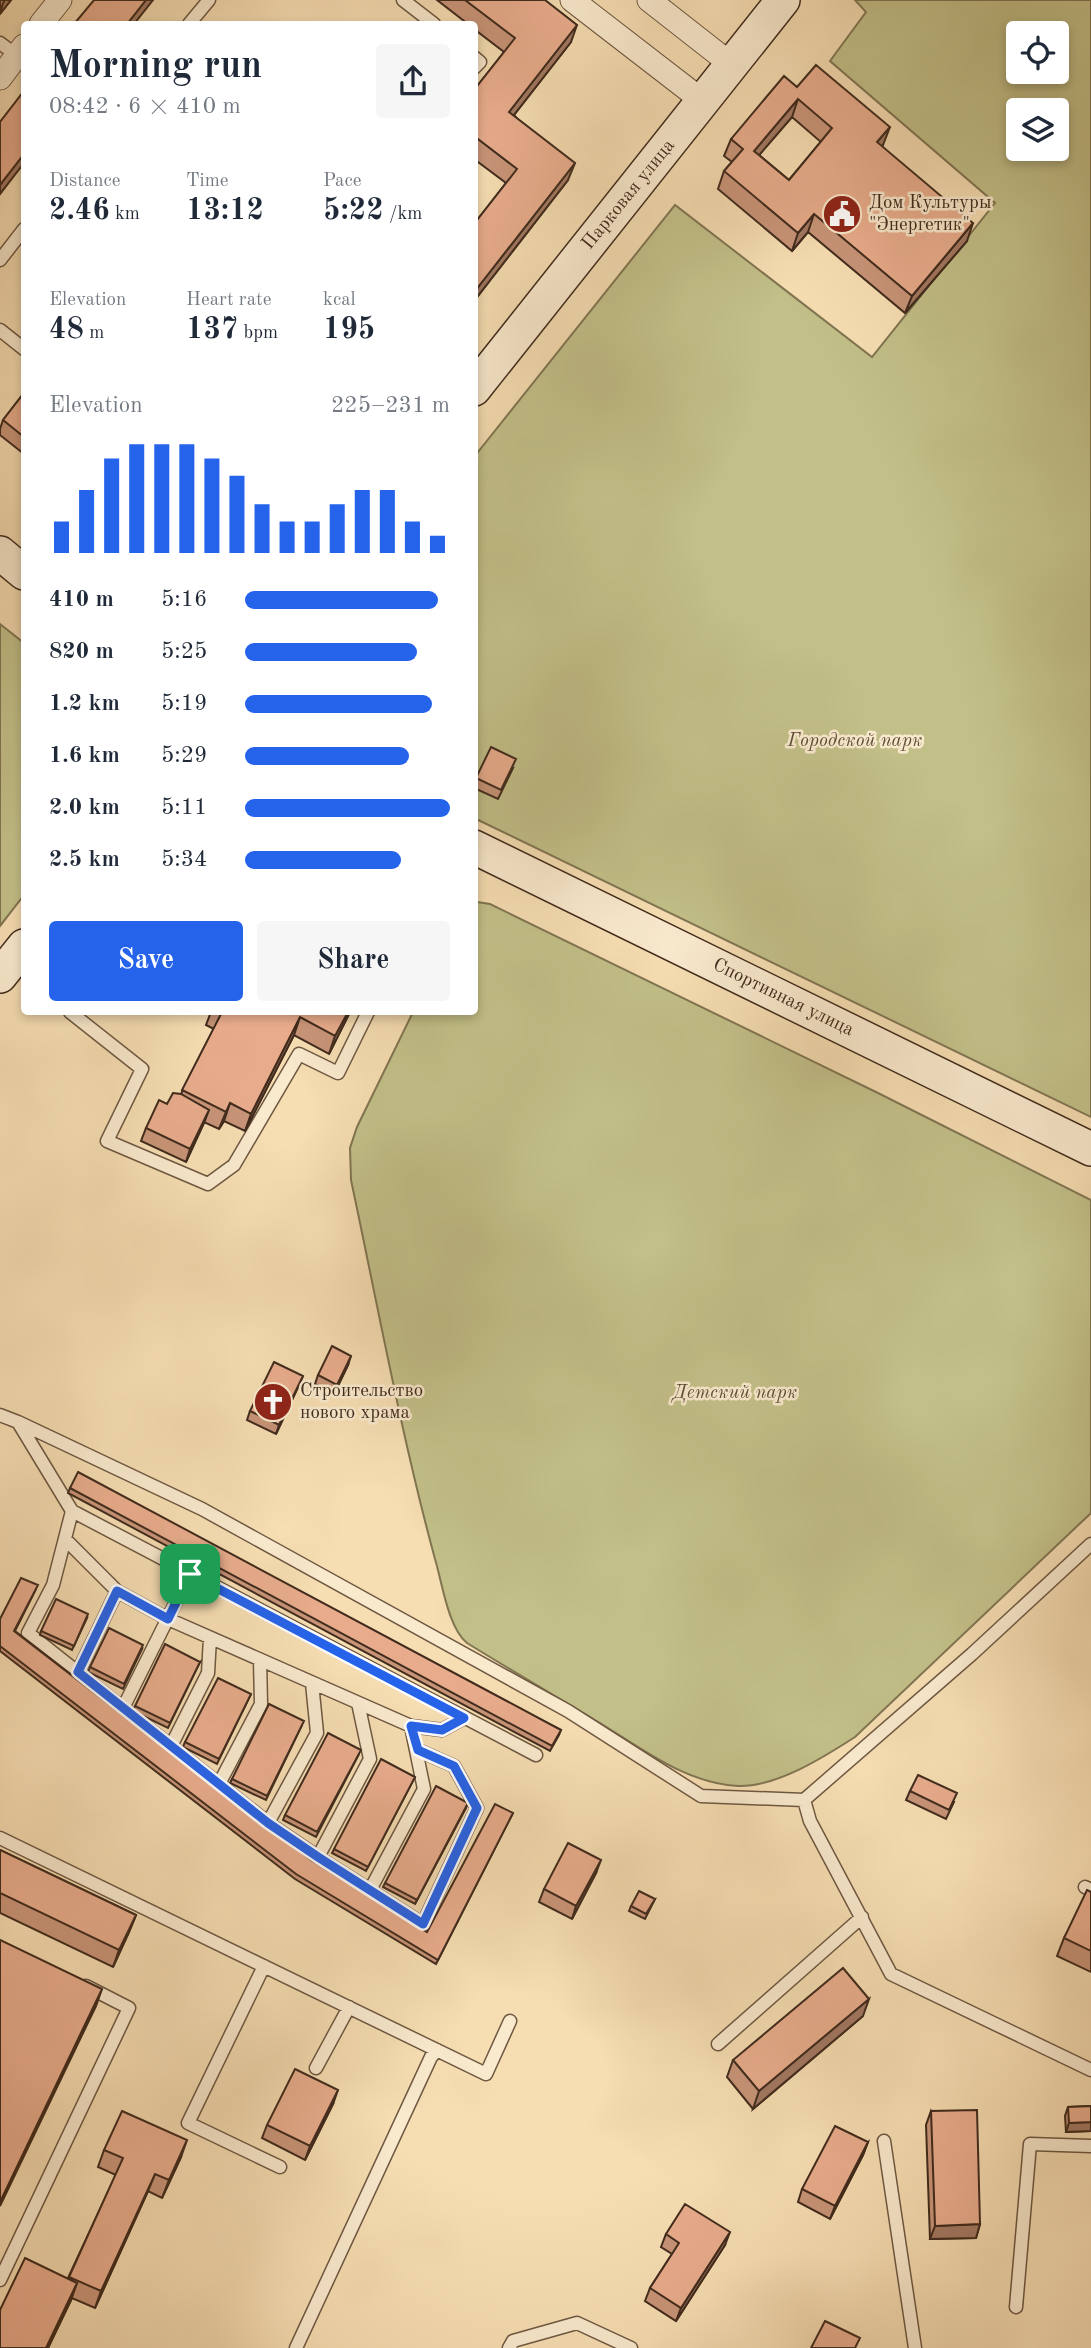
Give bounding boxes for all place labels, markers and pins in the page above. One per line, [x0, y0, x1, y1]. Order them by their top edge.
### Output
public building icon: Дом Культуры "Энергетик" [821, 193, 863, 235]
place label: Дом Культуры "Энергетик" [869, 194, 991, 235]
church icon: Строительство нового храма [252, 1381, 294, 1423]
place label: Строительство нового храма [300, 1382, 423, 1423]
pin [160, 1544, 220, 1604]

